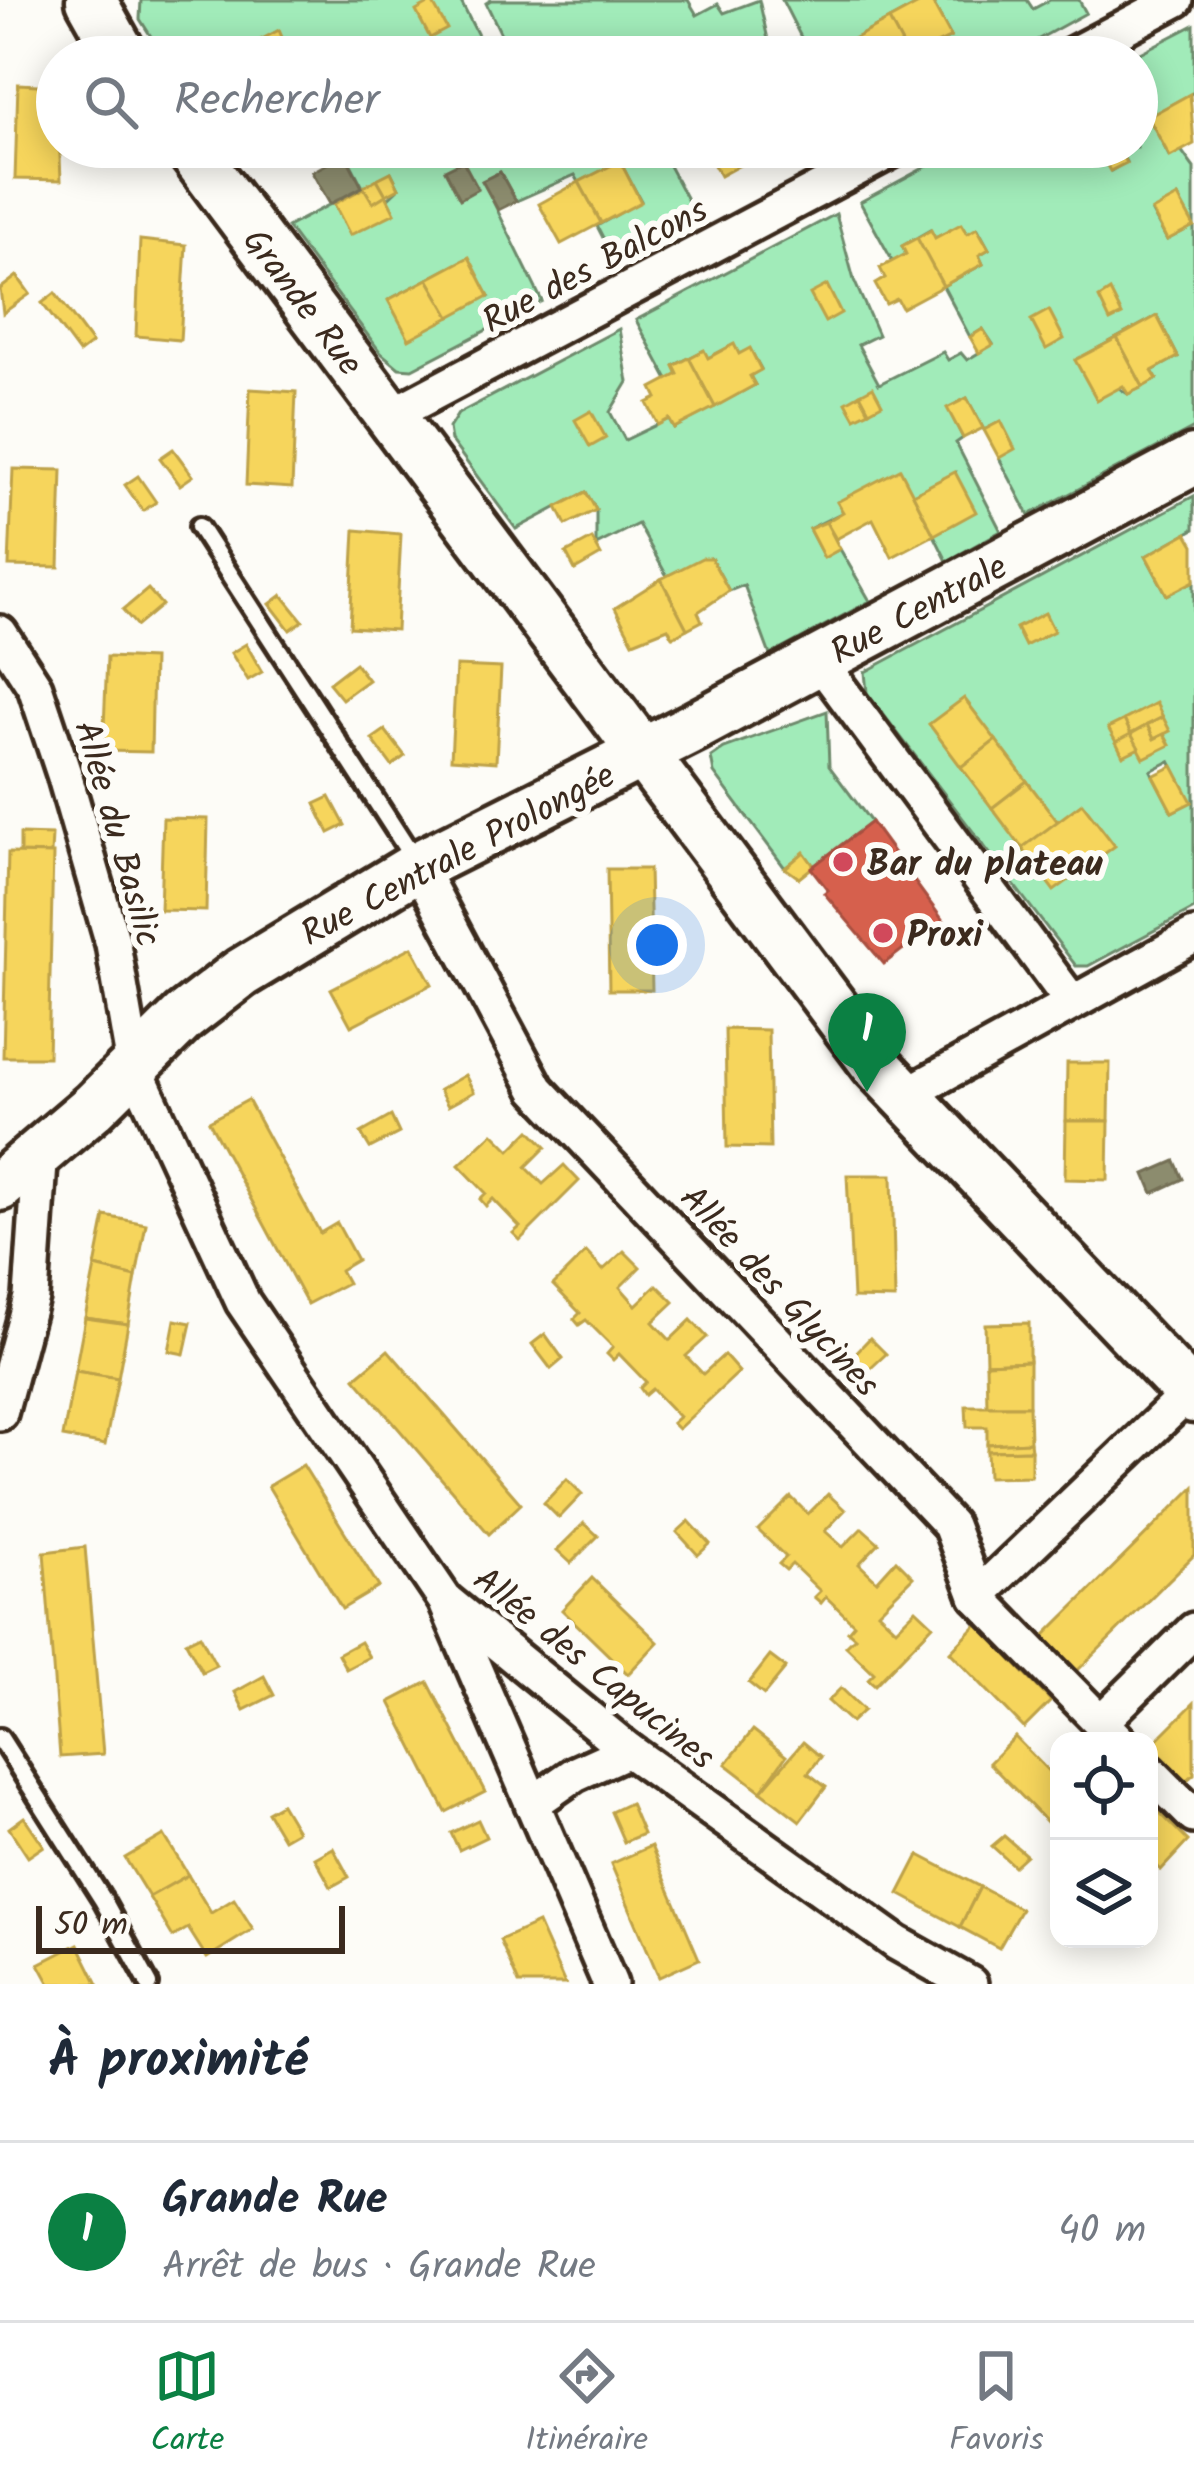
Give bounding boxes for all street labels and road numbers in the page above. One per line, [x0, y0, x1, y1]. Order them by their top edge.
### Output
street label: Rue des Balcons [473, 184, 719, 351]
street label: Grande Rue [226, 217, 376, 389]
street label: Rue Centrale [821, 540, 1019, 682]
street label: Allée du Basilic [56, 714, 175, 954]
street label: Rue Centrale Prolongée [291, 749, 626, 963]
street label: Allée des Glycines [665, 1173, 892, 1412]
street label: Allée des Capucines [459, 1554, 727, 1786]

